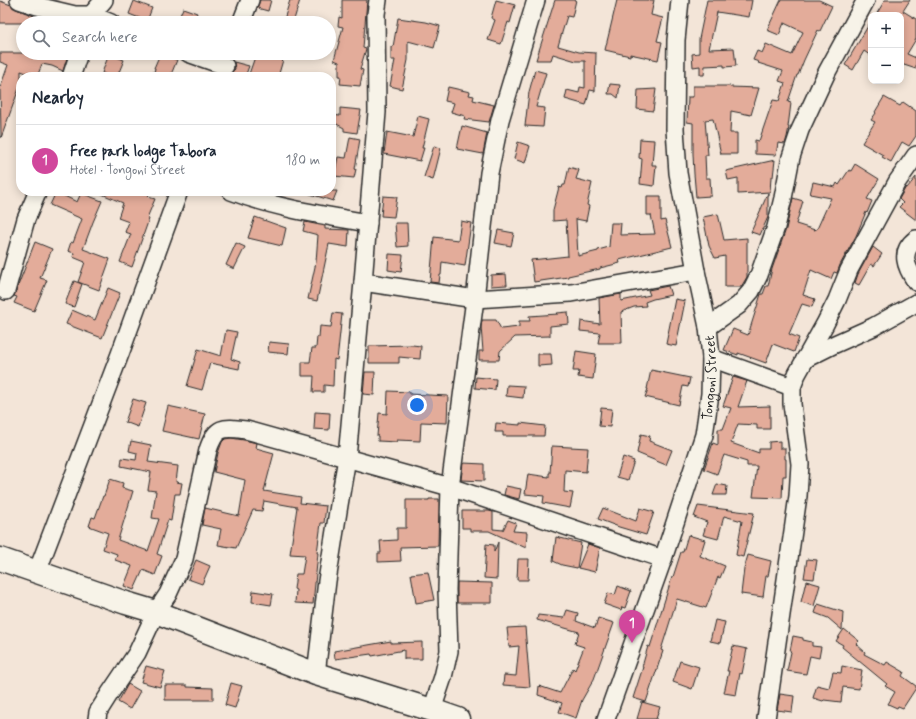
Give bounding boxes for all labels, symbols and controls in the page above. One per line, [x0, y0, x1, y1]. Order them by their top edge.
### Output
map controls [868, 12, 904, 84]
button: + [868, 12, 904, 48]
search box [16, 16, 336, 60]
icon: search [30, 27, 52, 49]
text: Search here [62, 28, 138, 48]
button: − [868, 48, 904, 84]
text: Nearby [32, 87, 84, 109]
text: Free park lodge Tabora [70, 142, 217, 162]
text: 1 [42, 152, 48, 169]
text: 180 m [285, 152, 320, 169]
text: Hotel · Tongoni Street [70, 162, 185, 179]
street label: Tongoni Street [698, 335, 721, 422]
your location [407, 395, 427, 415]
pin: 1 [619, 610, 645, 643]

